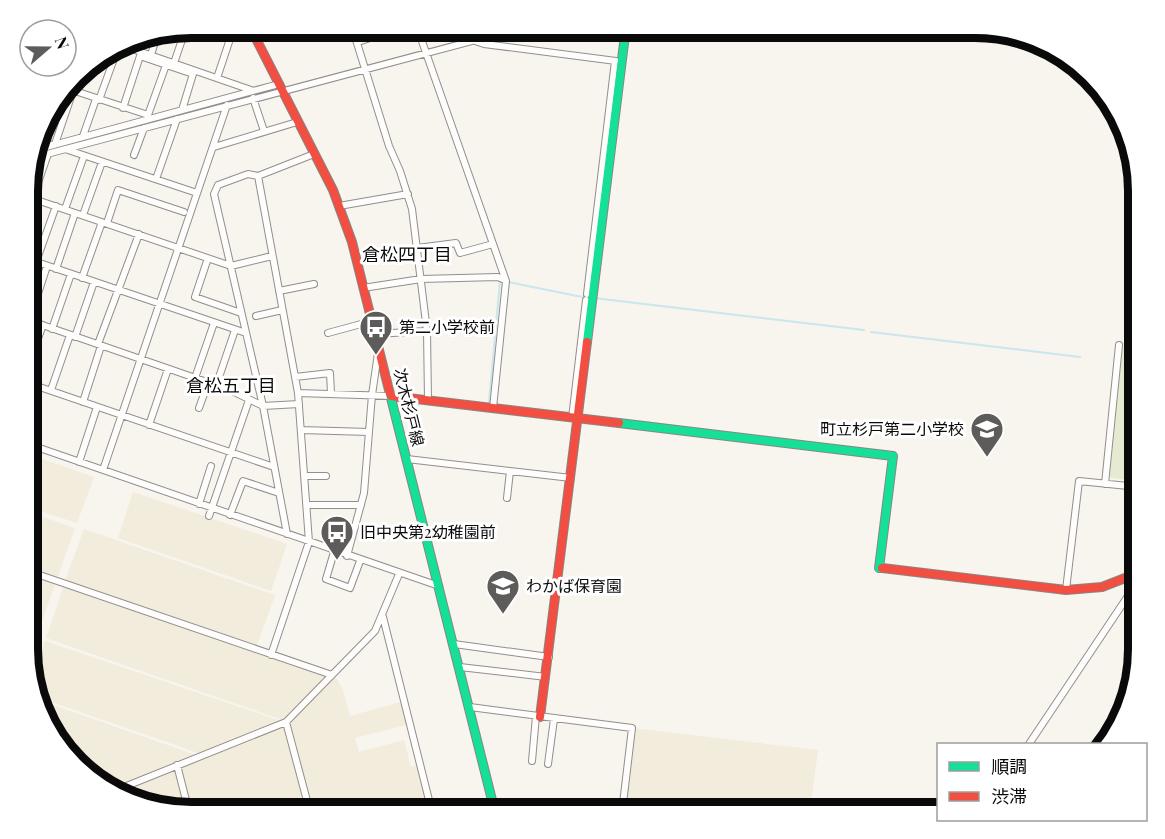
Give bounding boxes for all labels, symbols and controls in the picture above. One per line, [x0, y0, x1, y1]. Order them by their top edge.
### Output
north arrow [18, 18, 78, 78]
text: N [51, 34, 75, 52]
district label: 倉松四丁目 [362, 242, 452, 266]
bus stop icon: 第二小学校前 [358, 309, 394, 356]
place label: 第二小学校前 [399, 316, 495, 337]
street label: 次木杉戸線 [390, 366, 429, 448]
district label: 倉松五丁目 [186, 373, 276, 397]
school or university icon: 町立杉戸第二小学校 [969, 411, 1005, 458]
place label: 町立杉戸第二小学校 [820, 418, 964, 439]
bus stop icon: 旧中央第2幼稚園前 [319, 514, 355, 561]
place label: 旧中央第2幼稚園前 [360, 521, 496, 542]
school or university icon: わかば保育園 [485, 568, 521, 615]
place label: わかば保育園 [526, 575, 622, 596]
legend [937, 743, 1147, 821]
text: 順調 [991, 754, 1027, 778]
text: 渋滞 [991, 784, 1027, 808]

